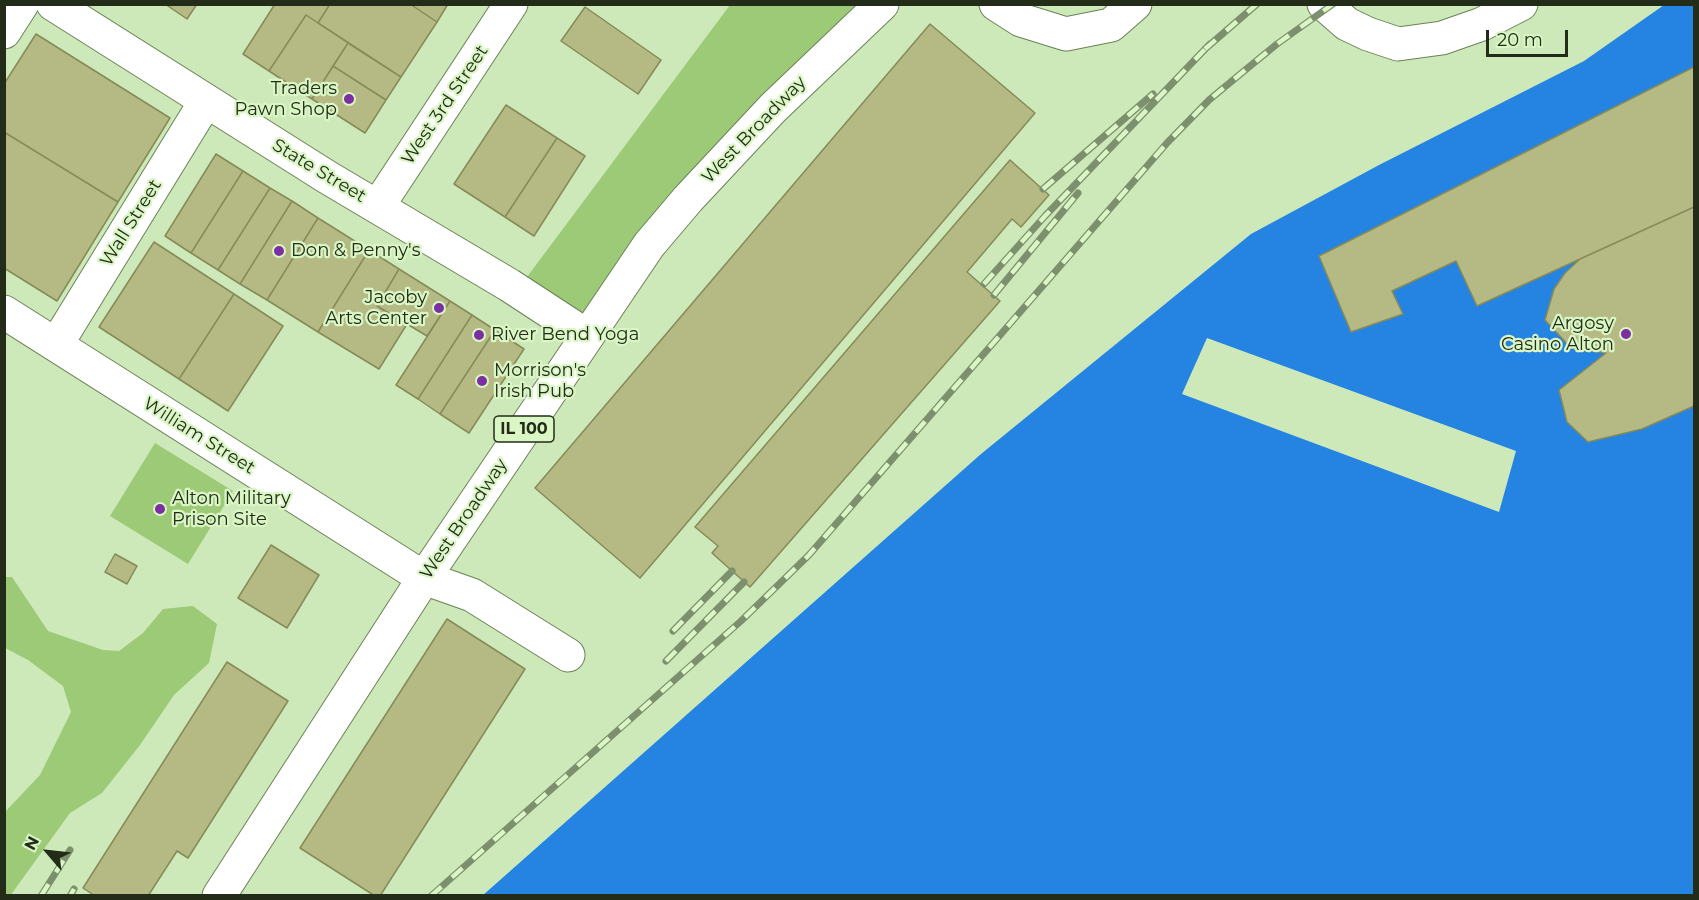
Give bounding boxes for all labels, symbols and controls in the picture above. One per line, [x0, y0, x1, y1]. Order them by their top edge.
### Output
scale bar [1489, 18, 1572, 56]
text: 20 m [1497, 29, 1543, 51]
street label: West 3rd Street [397, 41, 493, 169]
street label: West Broadway [697, 72, 811, 188]
place label: Traders Pawn Shop [234, 78, 337, 121]
marker: Traders Pawn Shop [342, 92, 356, 106]
street label: State Street [268, 135, 370, 207]
street label: Wall Street [96, 176, 166, 270]
place label: Don & Penny's [291, 240, 421, 262]
marker: Don & Penny's [272, 244, 286, 258]
place label: Jacoby Arts Center [325, 287, 427, 330]
marker: Jacoby Arts Center [432, 301, 446, 315]
place label: Argosy Casino Alton [1501, 313, 1614, 356]
place label: River Bend Yoga [491, 324, 639, 346]
marker: Argosy Casino Alton [1619, 327, 1633, 341]
marker: River Bend Yoga [472, 328, 486, 342]
place label: Morrison's Irish Pub [494, 360, 586, 403]
marker: Morrison's Irish Pub [475, 374, 489, 388]
street label: William Street [139, 393, 259, 479]
road number: IL 100 [494, 416, 554, 442]
street label: West Broadway [416, 455, 512, 583]
place label: Alton Military Prison Site [172, 488, 291, 530]
marker: Alton Military Prison Site [153, 502, 167, 516]
north arrow [18, 822, 78, 882]
text: N [20, 833, 43, 853]

